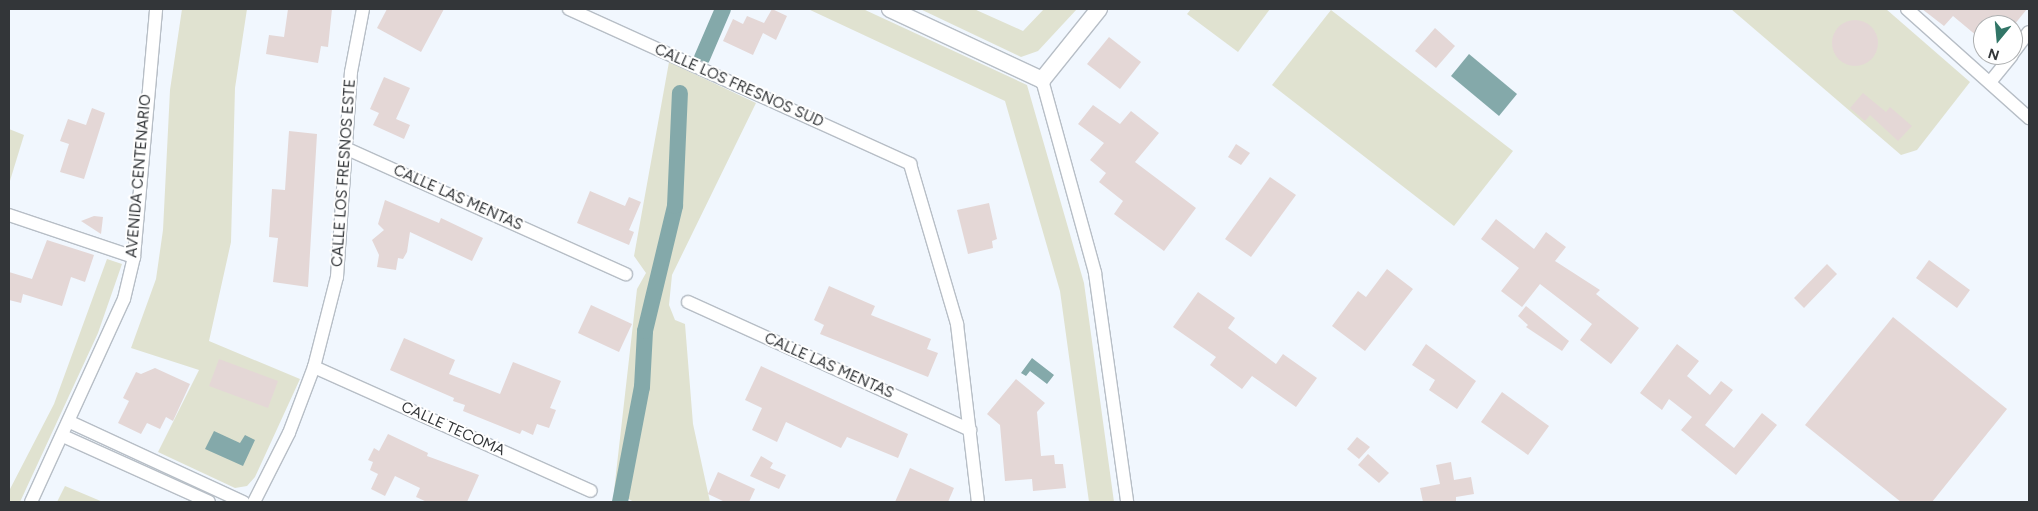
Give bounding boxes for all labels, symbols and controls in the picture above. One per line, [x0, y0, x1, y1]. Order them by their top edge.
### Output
north arrow [1973, 15, 2023, 65]
street label: CALLE LOS FRESNOS SUD [652, 41, 826, 131]
text: N [1986, 44, 2001, 64]
street label: CALLE LOS FRESNOS ESTE [328, 78, 360, 268]
street label: AVENIDA CENTENARIO [123, 94, 155, 258]
street label: CALLE LAS MENTAS [390, 161, 526, 235]
street label: CALLE LAS MENTAS [761, 329, 897, 403]
street label: CALLE TECOMA [398, 398, 508, 460]

